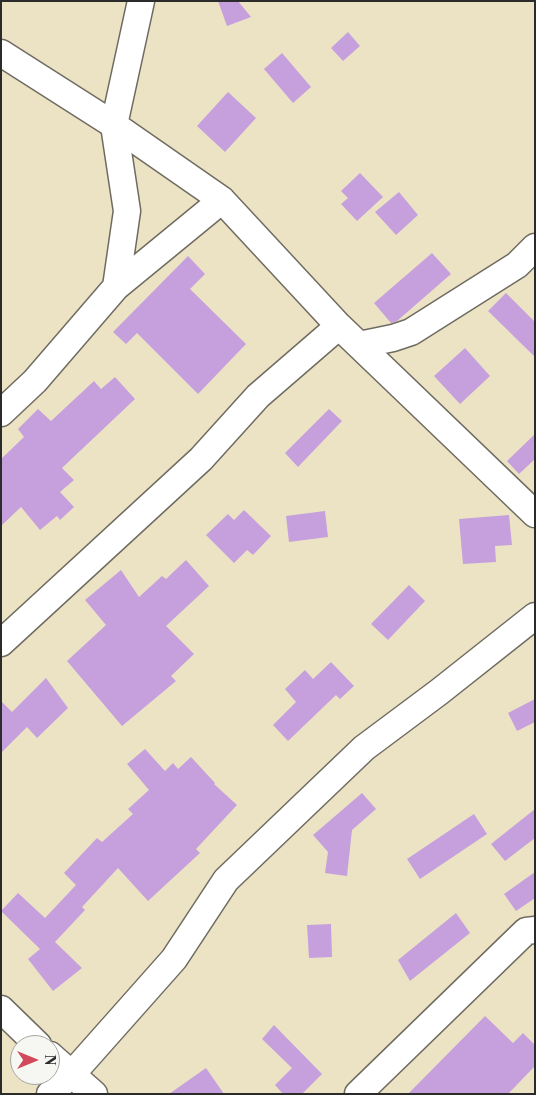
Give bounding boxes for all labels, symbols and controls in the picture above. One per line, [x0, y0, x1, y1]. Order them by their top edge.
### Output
north arrow [10, 1035, 60, 1085]
text: N [40, 1054, 58, 1066]

